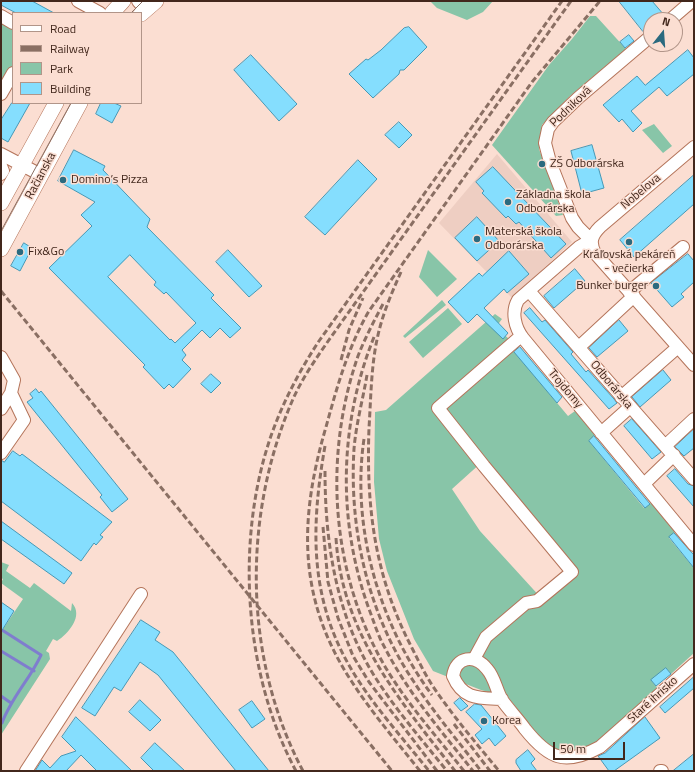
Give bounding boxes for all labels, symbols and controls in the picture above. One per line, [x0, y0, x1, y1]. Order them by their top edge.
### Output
legend [12, 12, 142, 104]
north arrow [643, 12, 683, 52]
text: N [660, 13, 672, 30]
text: Road [50, 19, 76, 38]
text: Railway [50, 39, 90, 58]
text: Park [50, 59, 73, 78]
text: Building [50, 79, 91, 98]
street label: Podniková [547, 84, 595, 130]
street label: Račianska [23, 150, 59, 202]
place label: ZŠ Odborárska [550, 157, 624, 171]
marker: ZŠ Odborárska [537, 159, 547, 169]
street label: Nobelova [618, 171, 664, 213]
place label: Domino’s Pizza [71, 173, 148, 187]
marker: Domino’s Pizza [58, 175, 68, 185]
place label: Základna škola Odborárska [516, 188, 591, 216]
marker: Základna škola Odborárska [503, 197, 513, 207]
place label: Materská škola Odborárska [485, 225, 562, 253]
marker: Materská škola Odborárska [472, 234, 482, 244]
marker: Kráľovská pekáreň - večierka [624, 237, 634, 247]
place label: Fix&Go [28, 245, 64, 259]
marker: Fix&Go [15, 247, 25, 257]
place label: Kráľovská pekáreň - večierka [583, 248, 675, 276]
place label: Bunker burger [576, 279, 648, 293]
marker: Bunker burger [651, 281, 661, 291]
street label: Odborárska [587, 358, 635, 412]
street label: Trojdomy [544, 366, 586, 412]
street label: Staré ihrisko [625, 674, 681, 726]
place label: Korea [492, 714, 521, 728]
marker: Korea [479, 716, 489, 726]
scale bar [555, 734, 627, 760]
text: 50 m [560, 739, 586, 758]

